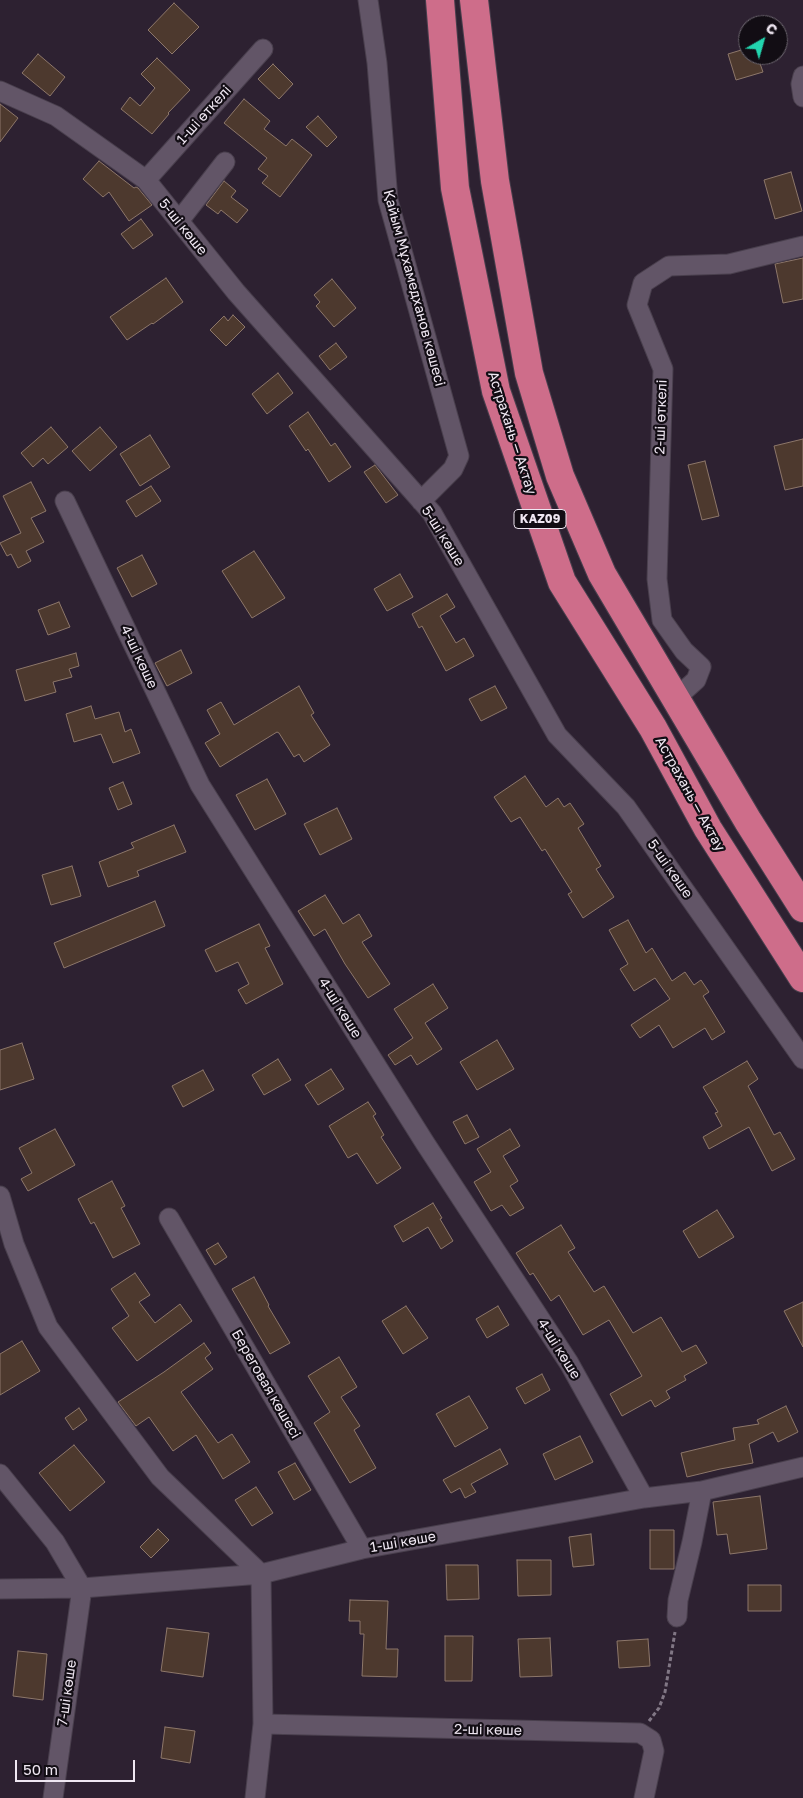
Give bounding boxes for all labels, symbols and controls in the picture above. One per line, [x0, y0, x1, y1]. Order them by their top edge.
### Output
north arrow [738, 15, 788, 65]
text: С [763, 19, 781, 38]
street label: 1-ші өткелі [173, 82, 235, 148]
street label: Қайым Мұхамедханов көшесi [380, 188, 448, 388]
street label: 5-шi көше [155, 195, 211, 259]
street label: Астрахань — Актау [484, 369, 540, 497]
street label: 2-ші өткелі [651, 379, 671, 455]
street label: 5-шi көше [418, 503, 468, 569]
road number: KAZ09 [514, 509, 566, 528]
street label: 4-шi көше [117, 623, 161, 691]
street label: Астрахань — Актау [652, 734, 728, 854]
street label: 5-шi көше [644, 836, 696, 902]
street label: 4-шi көше [315, 975, 365, 1041]
street label: 4-шi көше [534, 1316, 584, 1382]
street label: Береговая көшесі [228, 1326, 304, 1442]
street label: 1-ші көше [369, 1528, 437, 1556]
street label: 7-шi көше [54, 1659, 80, 1727]
street label: 2-ші көше [454, 1721, 522, 1739]
scale bar [18, 1750, 138, 1782]
text: 50 m [23, 1760, 58, 1778]

